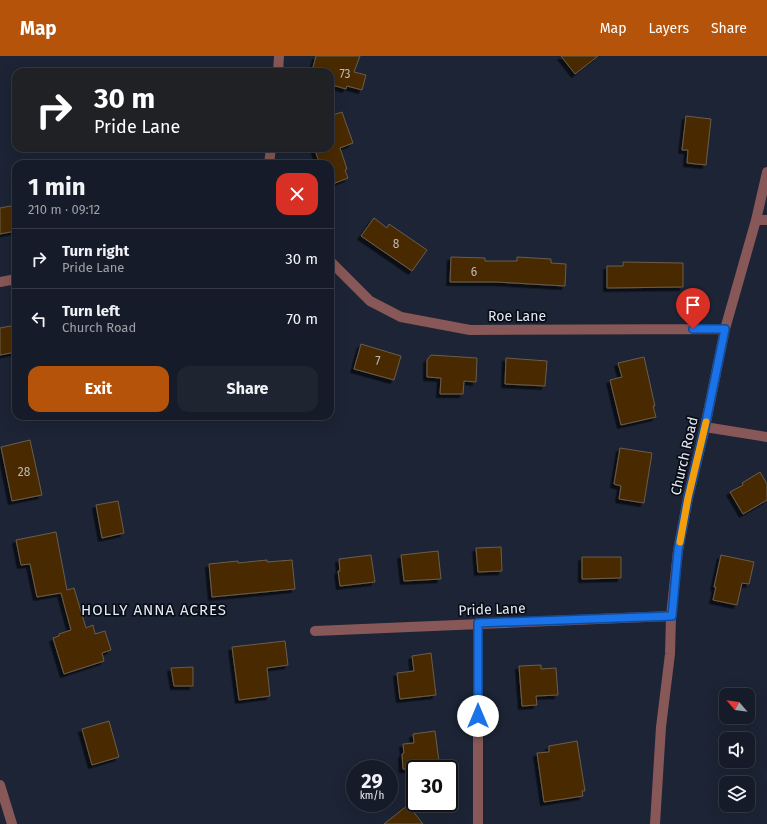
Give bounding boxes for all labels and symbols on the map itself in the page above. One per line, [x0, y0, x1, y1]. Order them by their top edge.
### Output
house number: 73 [339, 67, 351, 81]
house number: 8 [393, 237, 400, 251]
house number: 6 [471, 265, 477, 279]
pin [676, 288, 710, 329]
street label: Roe Lane [488, 308, 546, 325]
house number: 7 [375, 354, 381, 368]
street label: Church Road [667, 415, 702, 497]
house number: 28 [18, 465, 31, 479]
street label: Pride Lane [458, 600, 526, 619]
district label: HOLLY ANNA ACRES [81, 601, 227, 619]
north arrow [719, 688, 755, 724]
position arrow [457, 695, 499, 737]
speed limit sign: 30 [406, 760, 458, 812]

